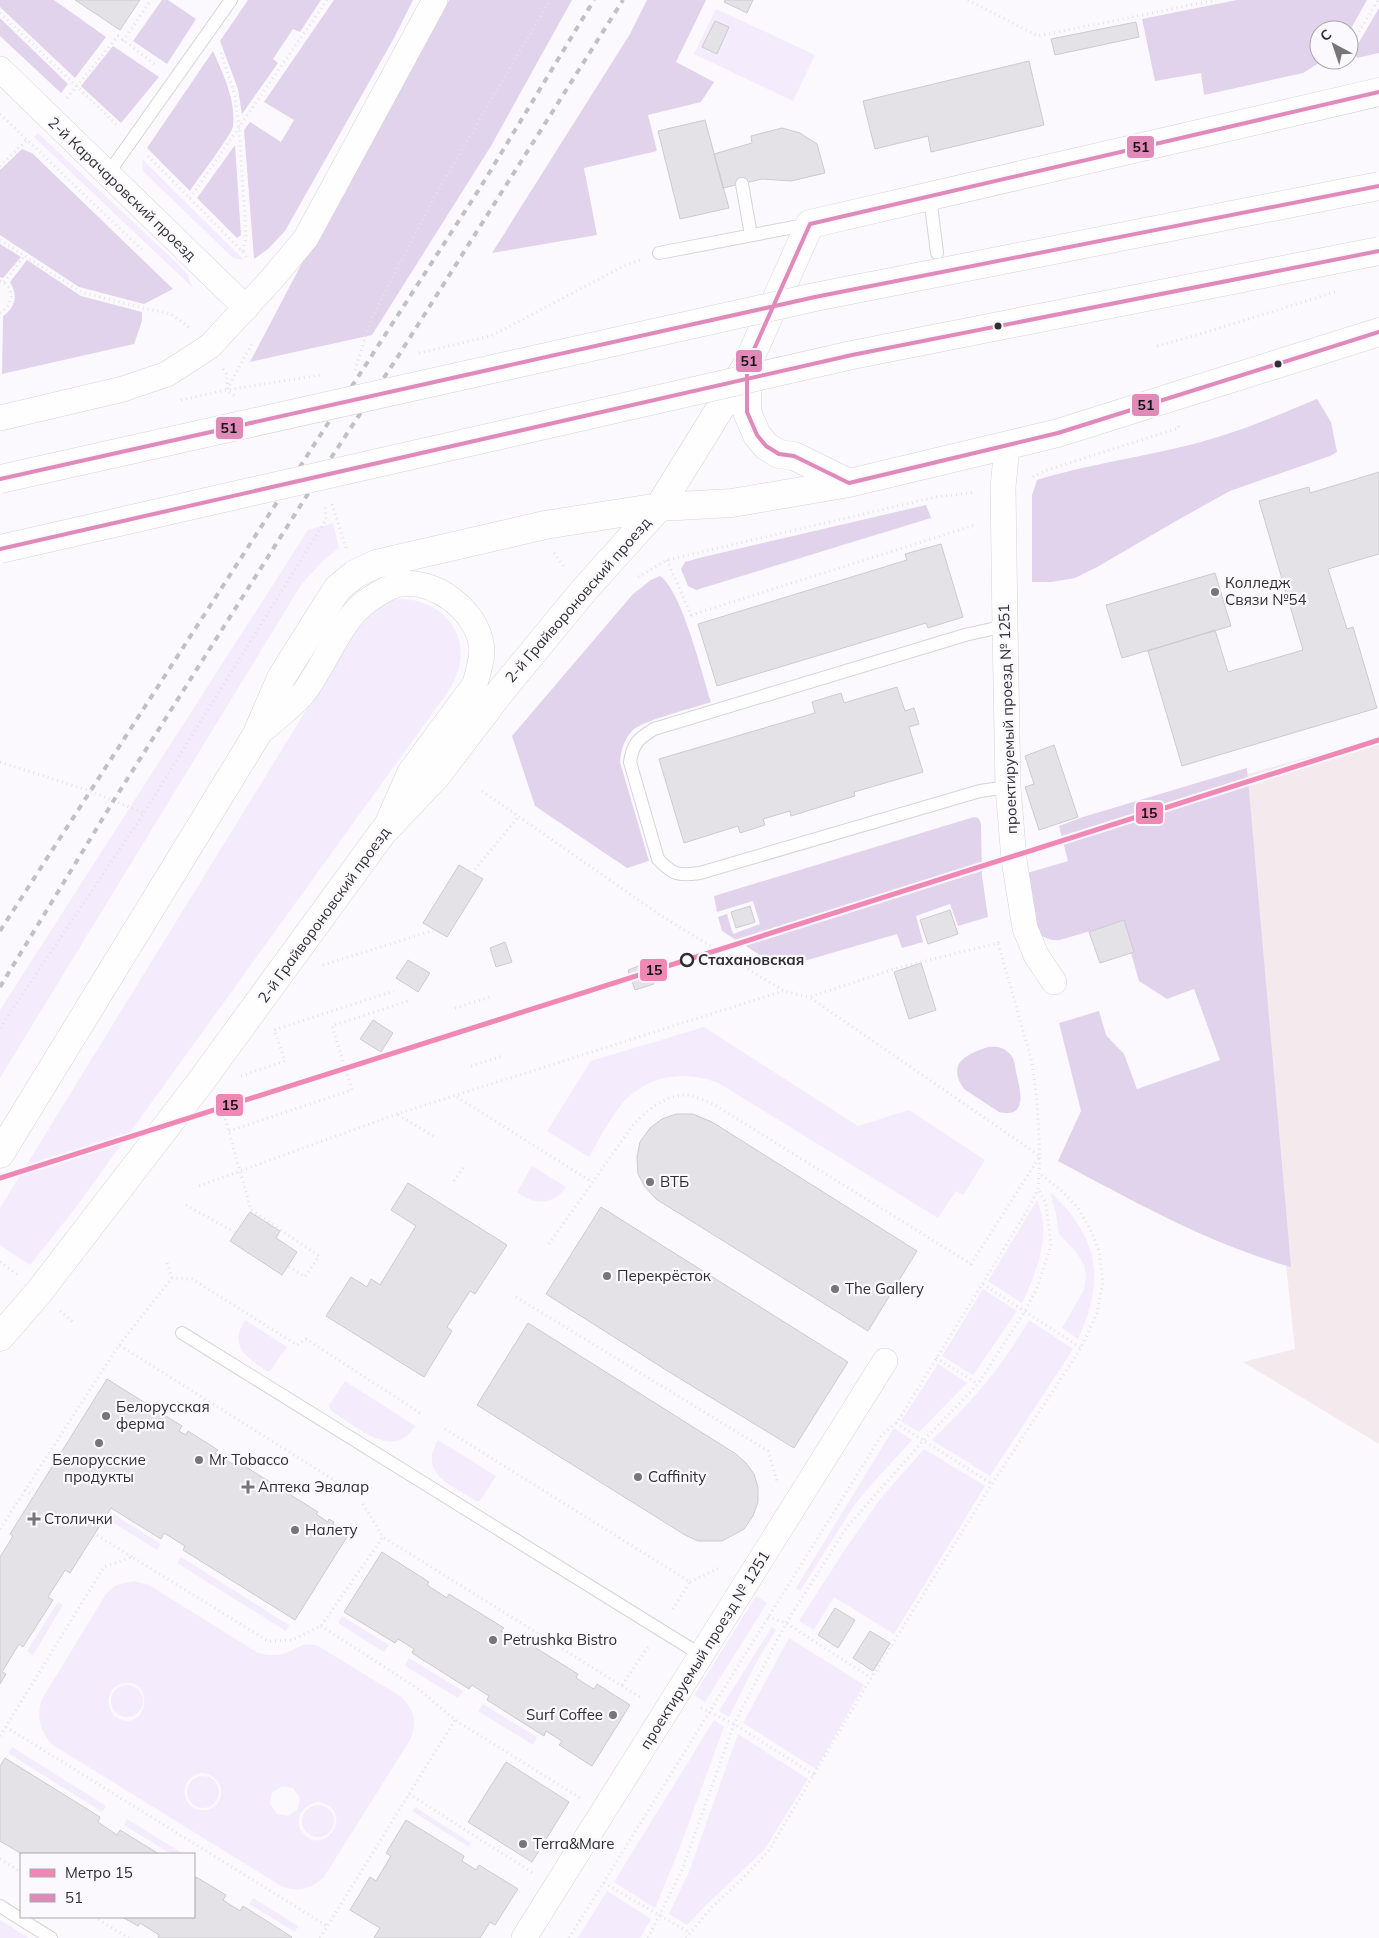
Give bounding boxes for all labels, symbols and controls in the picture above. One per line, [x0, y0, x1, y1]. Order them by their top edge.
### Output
north arrow [1309, 20, 1359, 70]
text: С [1316, 25, 1335, 45]
street label: 2-й Карачаровский проезд [44, 113, 200, 265]
line badge: 51 [1126, 135, 1155, 159]
text: 51 [1133, 138, 1149, 156]
unlabelled marker [993, 321, 1003, 331]
line badge: 51 [735, 349, 763, 373]
text: 51 [741, 352, 757, 370]
unlabelled marker [1273, 359, 1283, 369]
line badge: 51 [1131, 393, 1160, 417]
text: 51 [1138, 396, 1154, 414]
line badge: 51 [215, 416, 244, 440]
text: 51 [221, 419, 237, 437]
street label: 2-й Грайвороновский проезд [501, 513, 655, 686]
place label: Колледж Связи №54 [1225, 573, 1307, 609]
marker: Колледж Связи №54 [1209, 586, 1221, 598]
street label: проектируемый проезд № 1251 [994, 603, 1021, 835]
line badge: 15 [1135, 801, 1164, 825]
text: 15 [1141, 804, 1157, 822]
street label: 2-й Грайвороновский проезд [253, 823, 394, 1006]
place label: Стахановская [698, 950, 804, 969]
marker: Стахановская [680, 953, 694, 967]
line badge: 15 [639, 958, 668, 982]
text: 15 [646, 961, 662, 979]
line badge: 15 [215, 1093, 244, 1117]
text: 15 [222, 1096, 238, 1114]
place label: ВТБ [660, 1172, 689, 1191]
marker: ВТБ [644, 1176, 656, 1188]
place label: Перекрёсток [617, 1266, 712, 1285]
marker: Перекрёсток [601, 1270, 613, 1282]
place label: The Gallery [845, 1279, 924, 1298]
marker: The Gallery [829, 1283, 841, 1295]
place label: Белорусская ферма [116, 1397, 210, 1433]
marker: Белорусская ферма [100, 1410, 112, 1422]
marker: Белорусские продукты [93, 1437, 105, 1449]
place label: Белорусские продукты [52, 1450, 146, 1486]
place label: Mr Tobacco [209, 1450, 289, 1469]
marker: Mr Tobacco [193, 1454, 205, 1466]
place label: Caffinity [648, 1467, 706, 1486]
marker: Caffinity [632, 1471, 644, 1483]
place label: Аптека Эвалар [258, 1477, 369, 1496]
marker: Аптека Эвалар [242, 1481, 254, 1493]
place label: Столички [44, 1509, 113, 1528]
marker: Столички [28, 1513, 40, 1525]
place label: Налету [305, 1520, 358, 1539]
marker: Налету [289, 1524, 301, 1536]
street label: проектируемый проезд № 1251 [635, 1547, 774, 1753]
place label: Petrushka Bistro [503, 1630, 617, 1649]
marker: Petrushka Bistro [487, 1634, 499, 1646]
place label: Surf Coffee [526, 1705, 603, 1724]
marker: Surf Coffee [607, 1709, 619, 1721]
place label: Terra&Mare [533, 1834, 614, 1853]
marker: Terra&Mare [517, 1838, 529, 1850]
legend [20, 1853, 195, 1918]
text: Метро 15 [65, 1863, 133, 1882]
text: 51 [65, 1888, 83, 1907]

